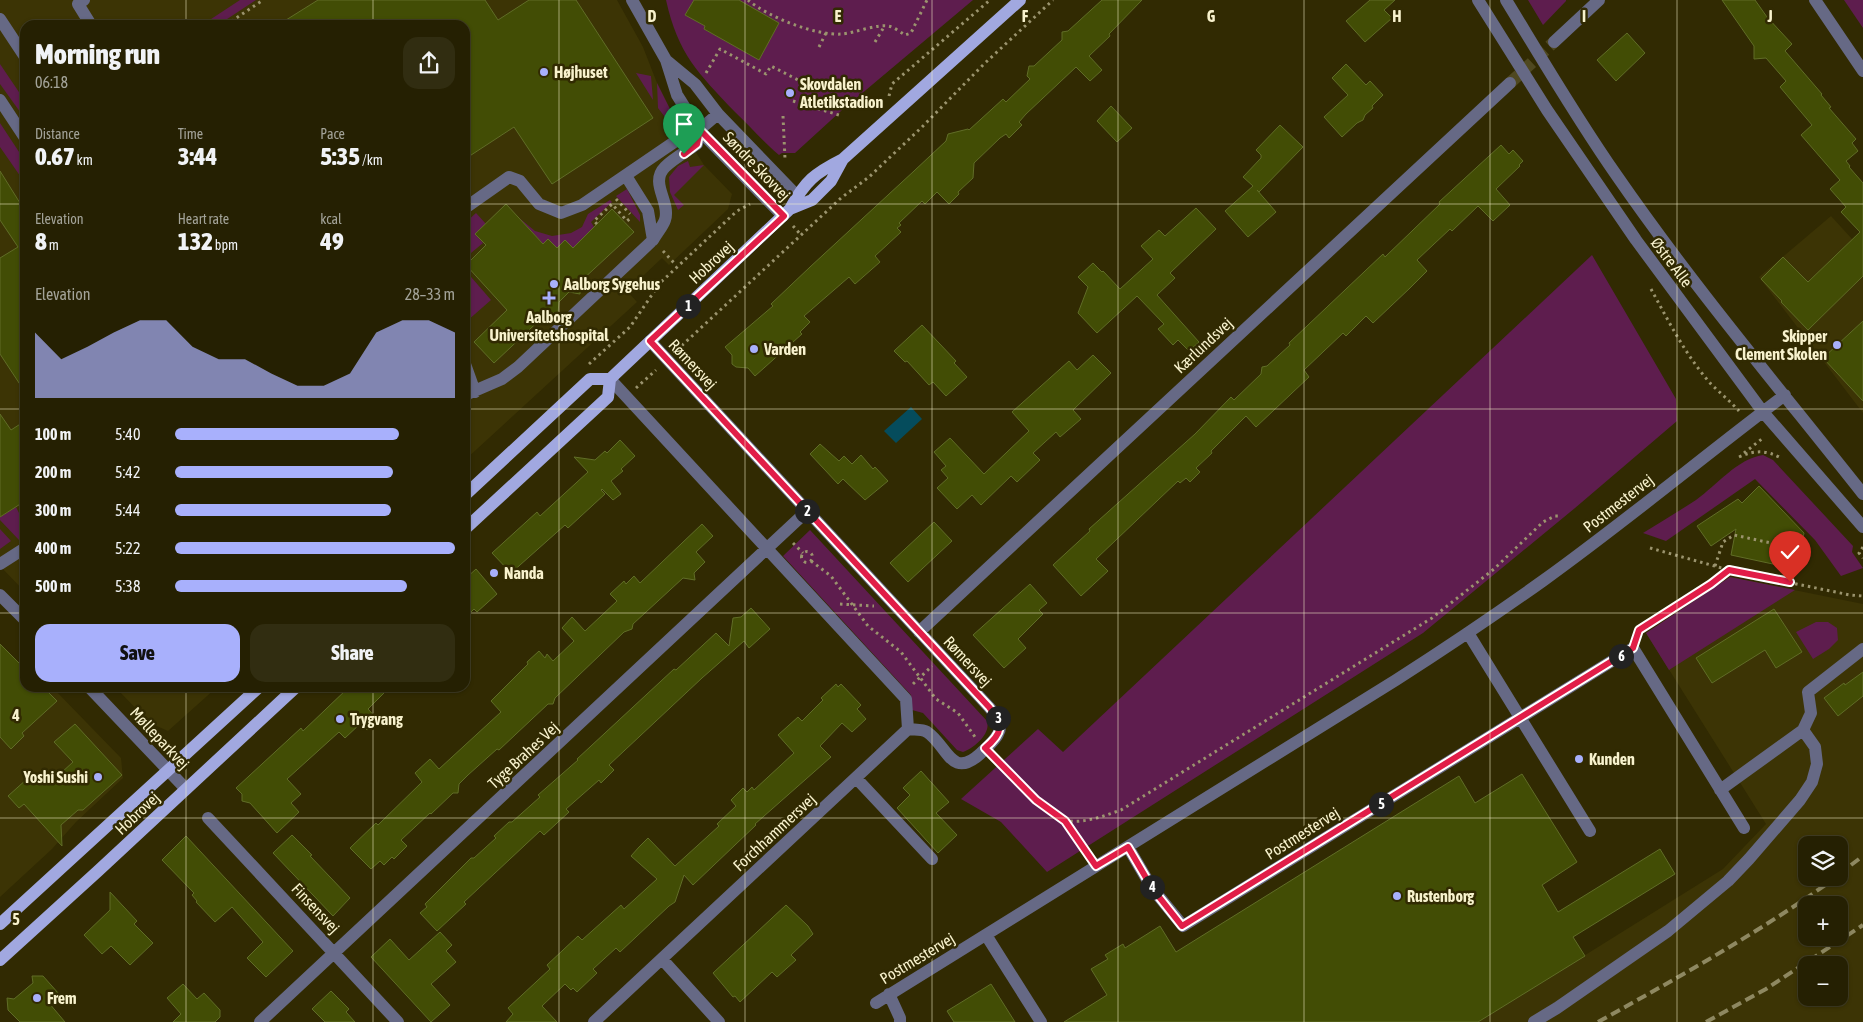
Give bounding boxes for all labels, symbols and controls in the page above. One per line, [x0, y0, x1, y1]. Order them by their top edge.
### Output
text: D [648, 7, 657, 25]
text: E [835, 7, 842, 25]
text: F [1022, 7, 1029, 25]
text: G [1207, 7, 1216, 25]
text: H [1392, 7, 1402, 25]
text: I [1582, 7, 1586, 25]
text: J [1766, 7, 1773, 25]
button: share [403, 37, 455, 89]
text: Morning run [35, 38, 160, 70]
place label: Højhuset [554, 63, 608, 81]
marker: Højhuset [538, 66, 550, 78]
text: 06:18 [35, 73, 68, 91]
place label: Skovdalen Atletikstadion [799, 75, 884, 111]
marker: Skovdalen Atletikstadion [784, 87, 796, 99]
pin [663, 103, 705, 154]
icon: arrive [670, 110, 698, 138]
text: Distance [35, 126, 80, 142]
text: Time [178, 126, 203, 142]
text: Pace [320, 126, 345, 142]
street label: Søndre Skovvej [719, 128, 794, 205]
text: 0.67 [35, 142, 75, 170]
text: 3:44 [178, 142, 217, 170]
text: 5:35 [320, 142, 360, 170]
text: km [75, 152, 93, 168]
text: /km [360, 152, 383, 168]
text: Elevation [35, 211, 84, 227]
text: Heart rate [178, 211, 229, 227]
text: kcal [320, 211, 342, 227]
text: 8 [35, 227, 47, 255]
text: 132 [178, 227, 213, 255]
text: 49 [320, 227, 344, 255]
street label: Østre Alle [1648, 234, 1696, 290]
text: m [47, 237, 59, 253]
text: bpm [213, 237, 238, 253]
street label: Hobrovej [685, 237, 738, 288]
place label: Aalborg Sygehus [563, 275, 660, 293]
marker: Aalborg Sygehus [548, 278, 560, 290]
text: Elevation [35, 285, 90, 303]
text: 28–33 m [405, 285, 455, 303]
marker: Aalborg Universitetshospital [542, 291, 556, 305]
pin: 1 [676, 294, 700, 318]
text: 1 [685, 298, 692, 314]
place label: Aalborg Universitetshospital [489, 308, 609, 344]
street label: Kærlundsvej [1170, 314, 1237, 377]
place label: Skipper Clement Skolen [1735, 327, 1827, 363]
street label: Rømersvej [665, 335, 721, 394]
marker: Skipper Clement Skolen [1831, 339, 1843, 351]
place label: Varden [763, 340, 806, 358]
marker: Varden [748, 343, 760, 355]
text: 100 m [35, 425, 71, 443]
text: 5:40 [115, 425, 140, 443]
text: 200 m [35, 463, 71, 481]
text: 5:42 [115, 463, 140, 481]
street label: Postmestervej [1579, 470, 1657, 537]
pin: 2 [794, 498, 820, 524]
text: 300 m [35, 501, 71, 519]
text: 5:44 [115, 501, 140, 519]
text: 2 [804, 503, 811, 519]
pin [1769, 531, 1811, 582]
icon: check [1776, 538, 1804, 566]
text: 400 m [35, 539, 71, 557]
text: 5:22 [115, 539, 140, 557]
place label: Nanda [504, 564, 544, 582]
marker: Nanda [488, 567, 500, 579]
text: 500 m [35, 577, 71, 595]
text: 5:38 [115, 577, 140, 595]
button: Save [35, 624, 240, 682]
button: Share [250, 624, 455, 682]
street label: Rømersvej [940, 632, 996, 691]
pin: 6 [1608, 644, 1634, 668]
text: 6 [1618, 648, 1625, 664]
street label: Mølleparkvej [126, 703, 193, 773]
text: 4 [11, 706, 20, 724]
pin: 3 [986, 706, 1010, 730]
place label: Trygvang [350, 710, 403, 728]
text: 3 [995, 710, 1002, 726]
marker: Trygvang [334, 713, 346, 725]
street label: Tyge Brahes Vej [484, 718, 563, 793]
place label: Kunden [1589, 750, 1635, 768]
marker: Kunden [1573, 753, 1585, 765]
place label: Yoshi Sushi [23, 768, 88, 786]
marker: Yoshi Sushi [92, 771, 104, 783]
street label: Hobrovej [111, 788, 164, 839]
street label: Forchhammersvej [729, 790, 819, 875]
pin: 5 [1368, 792, 1394, 816]
text: 5 [1378, 796, 1385, 812]
street label: Postmestervej [1262, 803, 1343, 864]
map controls [1798, 836, 1848, 1006]
button: layers [1798, 836, 1848, 886]
pin: 4 [1140, 874, 1164, 900]
street label: Finsensvej [288, 879, 344, 937]
text: 4 [1149, 879, 1156, 895]
place label: Rustenborg [1407, 887, 1474, 905]
marker: Rustenborg [1391, 890, 1403, 902]
button: + [1798, 896, 1848, 946]
text: 5 [12, 910, 20, 928]
street label: Postmestervej [876, 929, 958, 988]
button: − [1798, 956, 1848, 1006]
place label: Frem [47, 989, 77, 1007]
marker: Frem [31, 992, 43, 1004]

